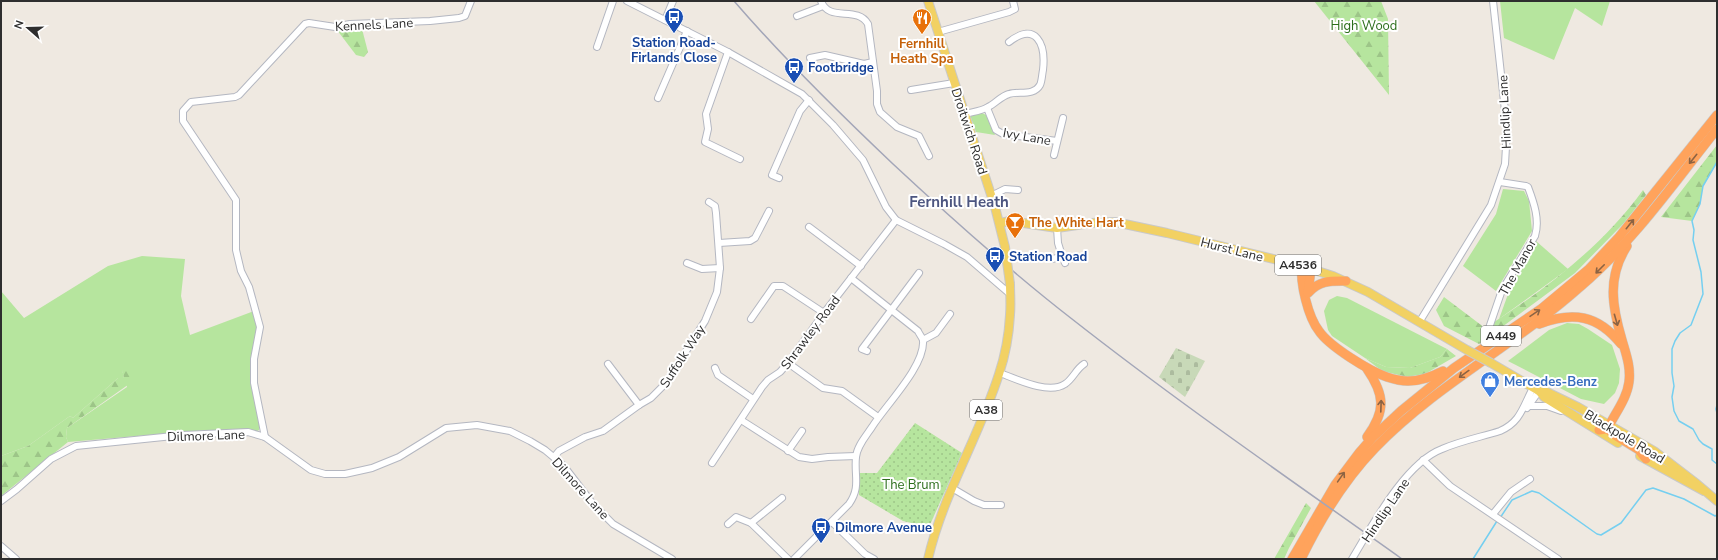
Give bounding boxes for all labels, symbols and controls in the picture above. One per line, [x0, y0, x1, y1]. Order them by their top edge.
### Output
bus stop icon: Station Road- Firlands Close [663, 6, 685, 34]
restaurant icon: Fernhill Heath Spa [911, 7, 933, 35]
north arrow [8, 8, 48, 48]
street label: Kennels Lane [335, 14, 414, 36]
park label: High Wood [1331, 17, 1397, 35]
text: N [11, 18, 28, 31]
place label: Station Road- Firlands Close [631, 34, 717, 67]
place label: Fernhill Heath Spa [890, 35, 954, 68]
bus stop icon: Footbridge [783, 56, 805, 84]
place label: Footbridge [808, 59, 874, 77]
street label: Hindlip Lane [1494, 74, 1516, 149]
street label: Droitwich Road [947, 86, 992, 177]
street label: Ivy Lane [1001, 124, 1052, 150]
one-way arrow [1688, 154, 1697, 165]
district label: Fernhill Heath [909, 192, 1009, 212]
bar icon: The White Hart [1004, 211, 1026, 239]
place label: The White Hart [1029, 214, 1125, 232]
one-way arrow [1625, 219, 1634, 230]
street label: Hurst Lane [1198, 233, 1265, 266]
street label: The Manor [1495, 235, 1541, 299]
bus stop icon: Station Road [984, 245, 1006, 273]
place label: Station Road [1009, 248, 1087, 266]
road number: A4536 [1275, 255, 1321, 275]
one-way arrow [1595, 264, 1605, 274]
street label: Shrawley Road [777, 292, 845, 373]
one-way arrow [1529, 309, 1540, 317]
one-way arrow [1613, 314, 1620, 327]
street label: Suffolk Way [656, 321, 710, 391]
road number: A449 [1481, 326, 1521, 346]
one-way arrow [1458, 370, 1469, 378]
shop icon: Mercedes-Benz [1479, 370, 1501, 398]
place label: Mercedes-Benz [1504, 373, 1597, 391]
road number: A38 [970, 400, 1002, 420]
one-way arrow [1377, 400, 1384, 413]
street label: Blackpole Road [1581, 406, 1668, 468]
street label: Dilmore Lane [167, 426, 245, 446]
street label: Dilmore Lane [547, 454, 613, 524]
one-way arrow [1337, 472, 1345, 483]
street label: Hindlip Lane [1358, 475, 1414, 546]
park label: The Brum [882, 476, 940, 494]
bus stop icon: Dilmore Avenue [810, 516, 832, 544]
place label: Dilmore Avenue [835, 519, 932, 537]

